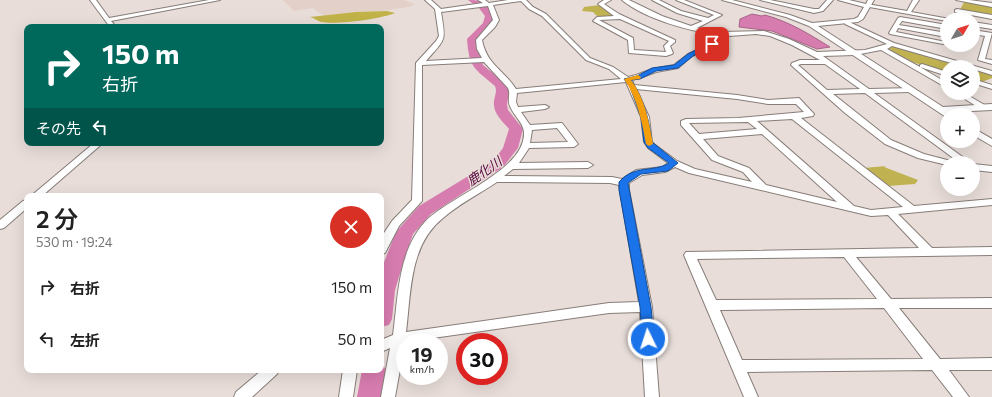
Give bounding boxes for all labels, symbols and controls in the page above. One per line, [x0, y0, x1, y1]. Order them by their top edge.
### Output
north arrow [940, 12, 980, 52]
map controls [940, 12, 980, 196]
pin [695, 27, 729, 61]
icon: arrive [701, 33, 723, 55]
text: 150 m [102, 36, 179, 70]
icon: right [36, 40, 88, 92]
button: layers [940, 60, 980, 100]
text: 右折 [102, 73, 138, 95]
button: + [940, 108, 980, 148]
icon: left [89, 116, 111, 138]
text: その先 [36, 119, 81, 137]
water label: 鹿化川 [463, 152, 506, 189]
button: − [940, 156, 980, 196]
text: 2 分 [36, 204, 78, 233]
button: close [330, 206, 372, 248]
text: 530 m · 19:24 [36, 234, 113, 250]
icon: right [36, 276, 58, 298]
text: 150 m [331, 278, 372, 296]
text: 右折 [70, 279, 100, 297]
position arrow [627, 318, 669, 360]
icon: left [36, 328, 58, 350]
text: 50 m [338, 330, 372, 348]
text: 左折 [70, 331, 100, 349]
speed limit sign: 30 [456, 333, 508, 385]
text: 19 [411, 342, 433, 366]
text: km/h [410, 363, 434, 375]

